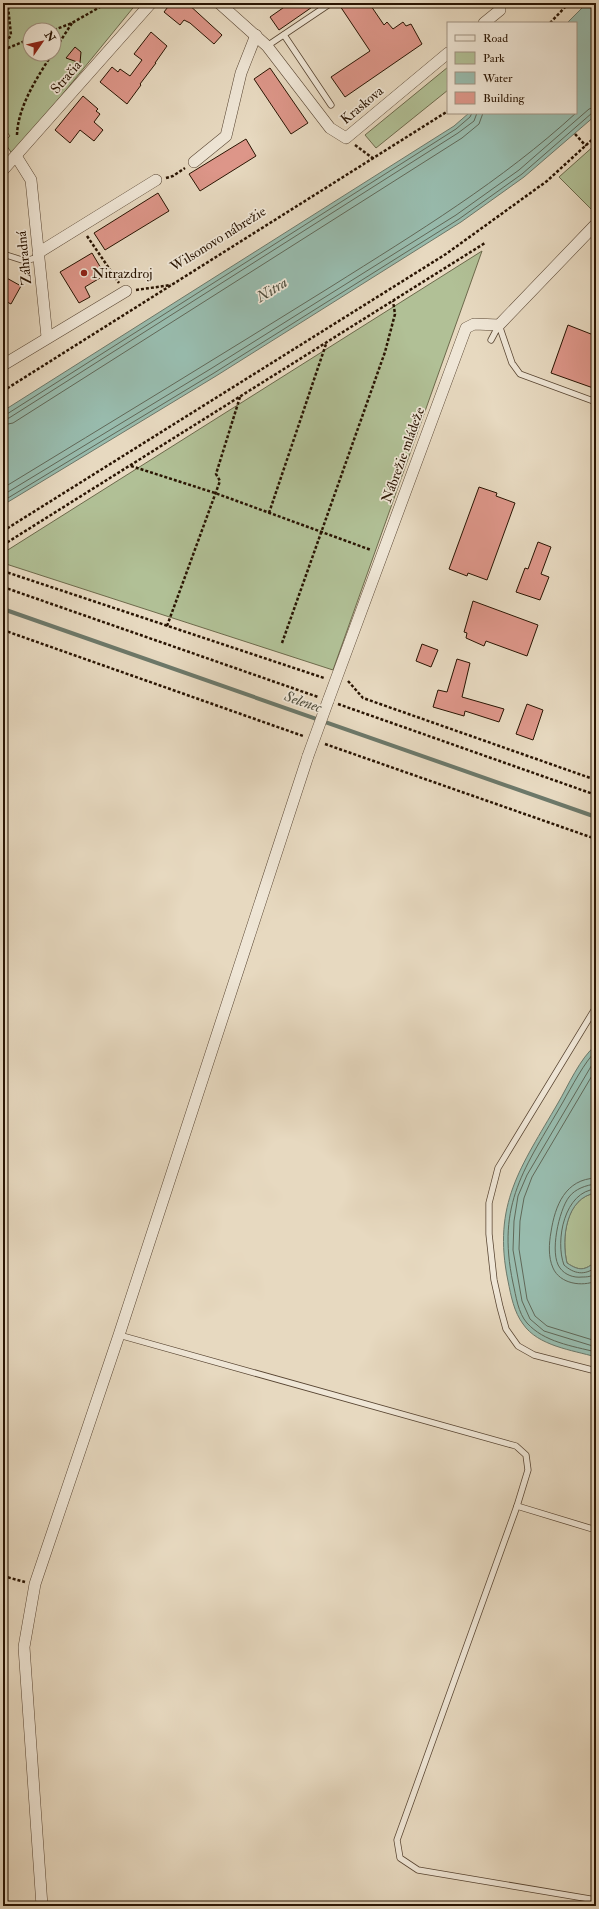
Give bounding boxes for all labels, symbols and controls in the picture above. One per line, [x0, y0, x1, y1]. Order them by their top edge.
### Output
north arrow [22, 22, 62, 62]
legend [447, 22, 577, 114]
text: N [41, 28, 59, 45]
text: Road [483, 31, 508, 46]
text: Park [483, 51, 505, 66]
street label: Stračia [47, 57, 85, 97]
text: Water [482, 71, 513, 86]
street label: Kraskova [337, 82, 387, 128]
text: Building [483, 91, 526, 106]
street label: Wilsonovo nábrežie [166, 203, 269, 276]
street label: Záhradná [13, 230, 35, 286]
place label: Nitrazdroj [92, 265, 152, 282]
marker: Nitrazdroj [79, 268, 89, 278]
water label: Nitra [252, 273, 291, 307]
street label: Nábrežie mládeže [378, 405, 428, 505]
water label: Selenec [281, 686, 324, 717]

